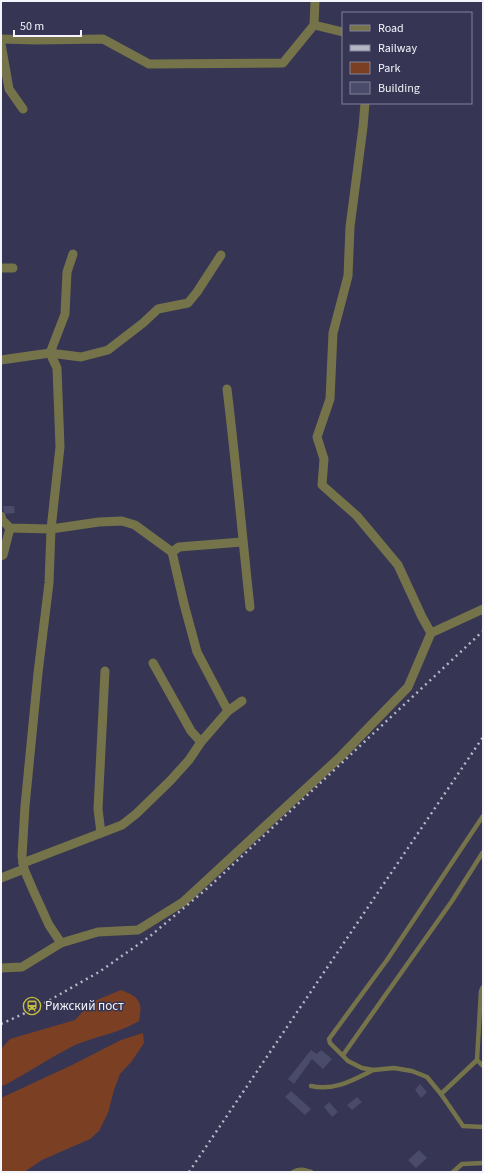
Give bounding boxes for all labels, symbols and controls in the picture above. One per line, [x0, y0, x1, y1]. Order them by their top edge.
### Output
scale bar [14, 12, 81, 38]
legend [342, 12, 472, 104]
text: 50 m [20, 18, 44, 35]
text: Road [378, 20, 404, 37]
text: Railway [378, 40, 417, 57]
text: Park [378, 60, 400, 77]
text: Building [378, 80, 420, 97]
station icon: Рижский пост [22, 996, 42, 1016]
place label: Рижский пост [45, 997, 124, 1015]

